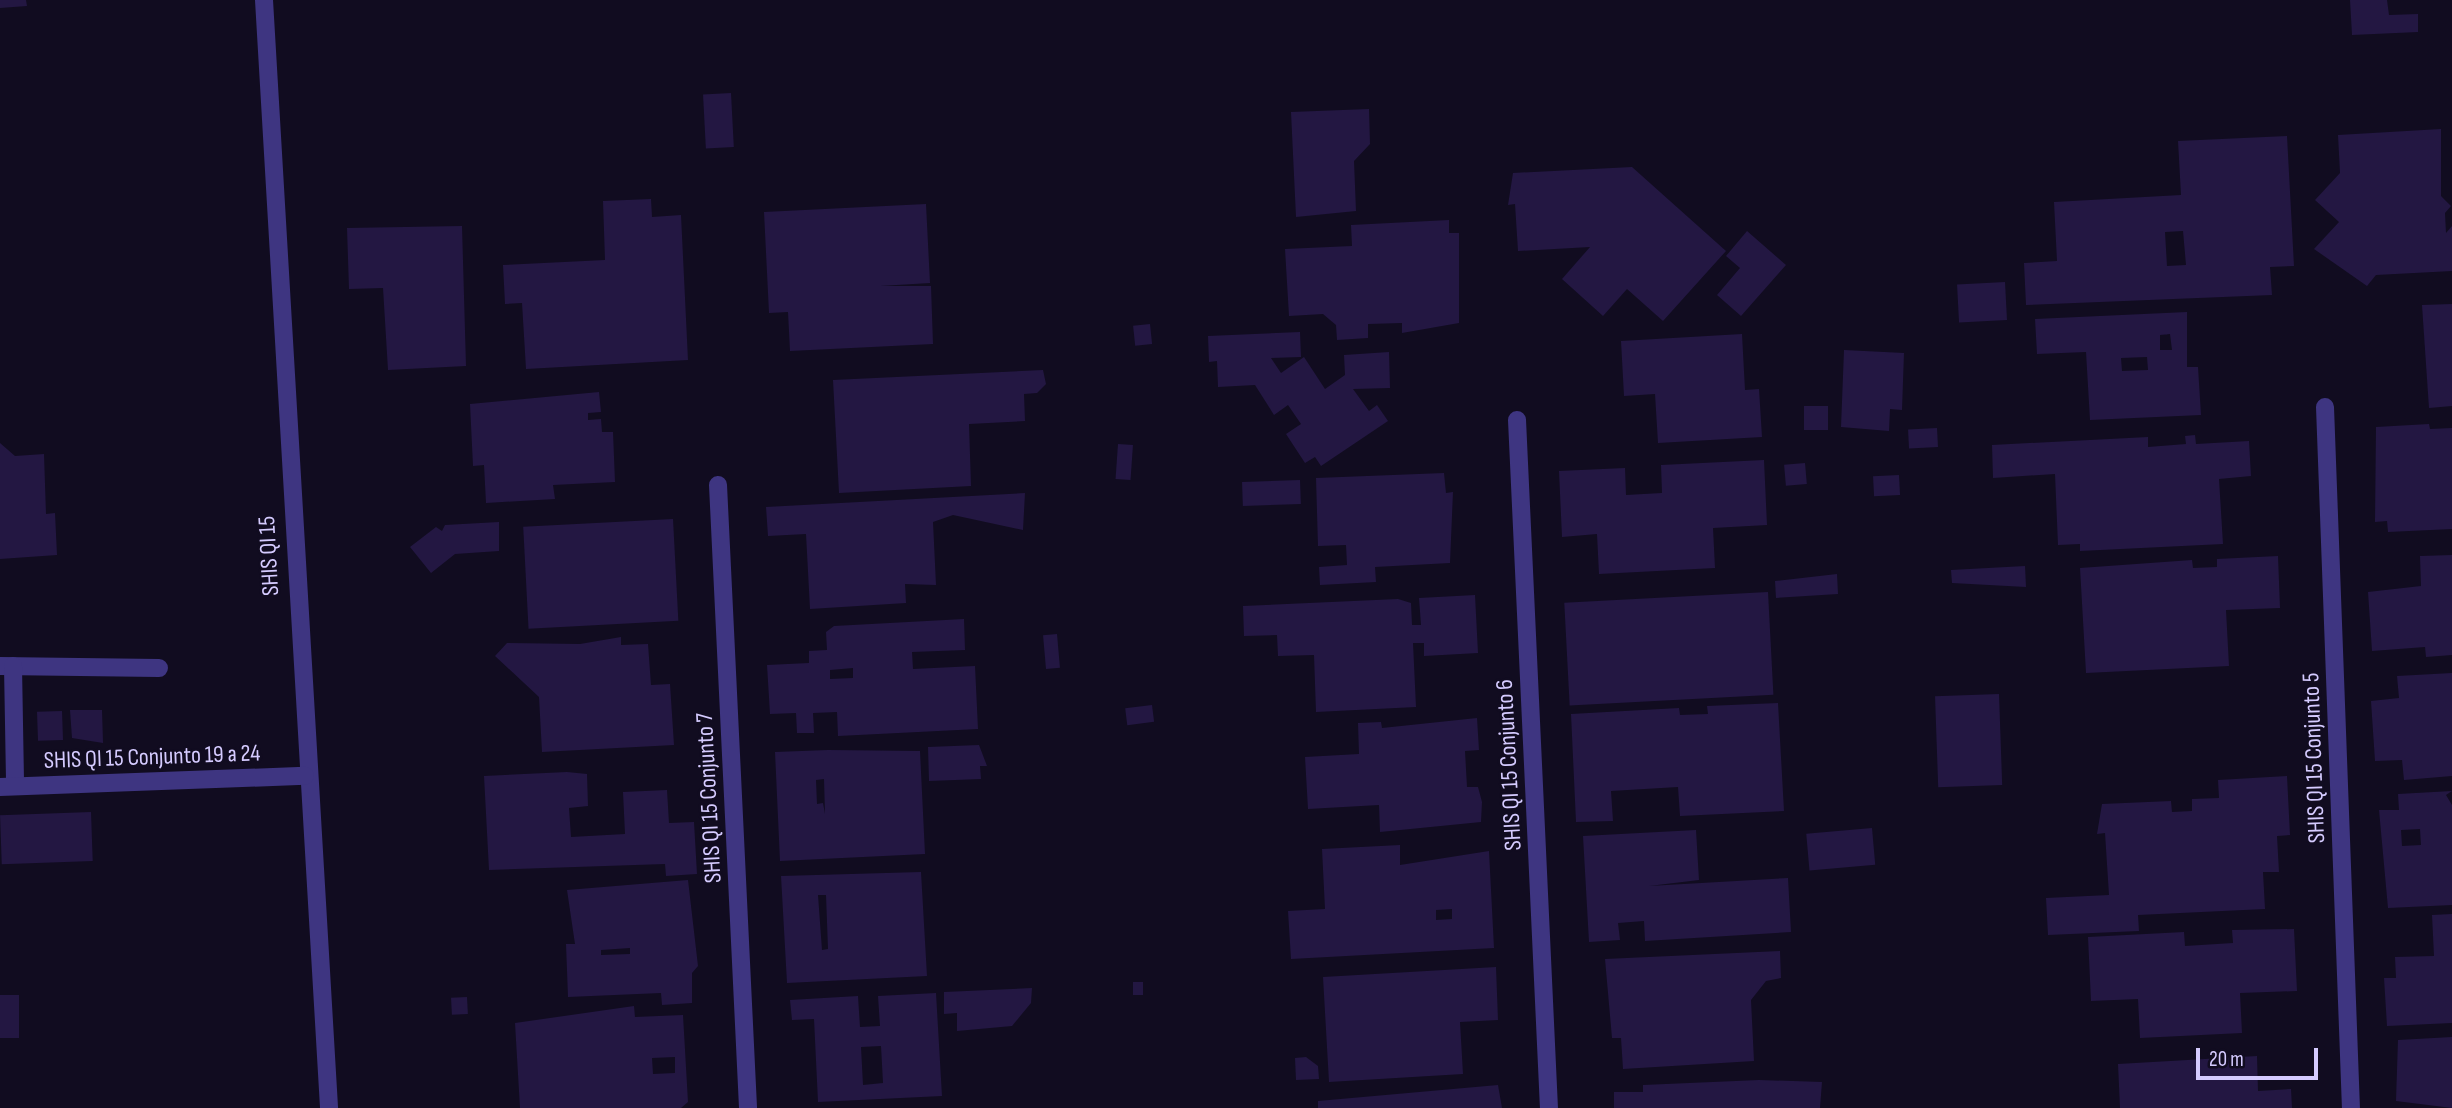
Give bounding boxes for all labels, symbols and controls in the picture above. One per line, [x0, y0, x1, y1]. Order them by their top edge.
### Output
street label: SHIS QI 15 [253, 515, 285, 597]
street label: SHIS QI 15 Conjunto 5 [2297, 672, 2331, 844]
street label: SHIS QI 15 Conjunto 6 [1490, 679, 1528, 851]
street label: SHIS QI 15 Conjunto 7 [690, 712, 728, 884]
street label: SHIS QI 15 Conjunto 19 a 24 [43, 739, 261, 775]
scale bar [2200, 1034, 2322, 1078]
text: 20 m [2209, 1047, 2244, 1072]

